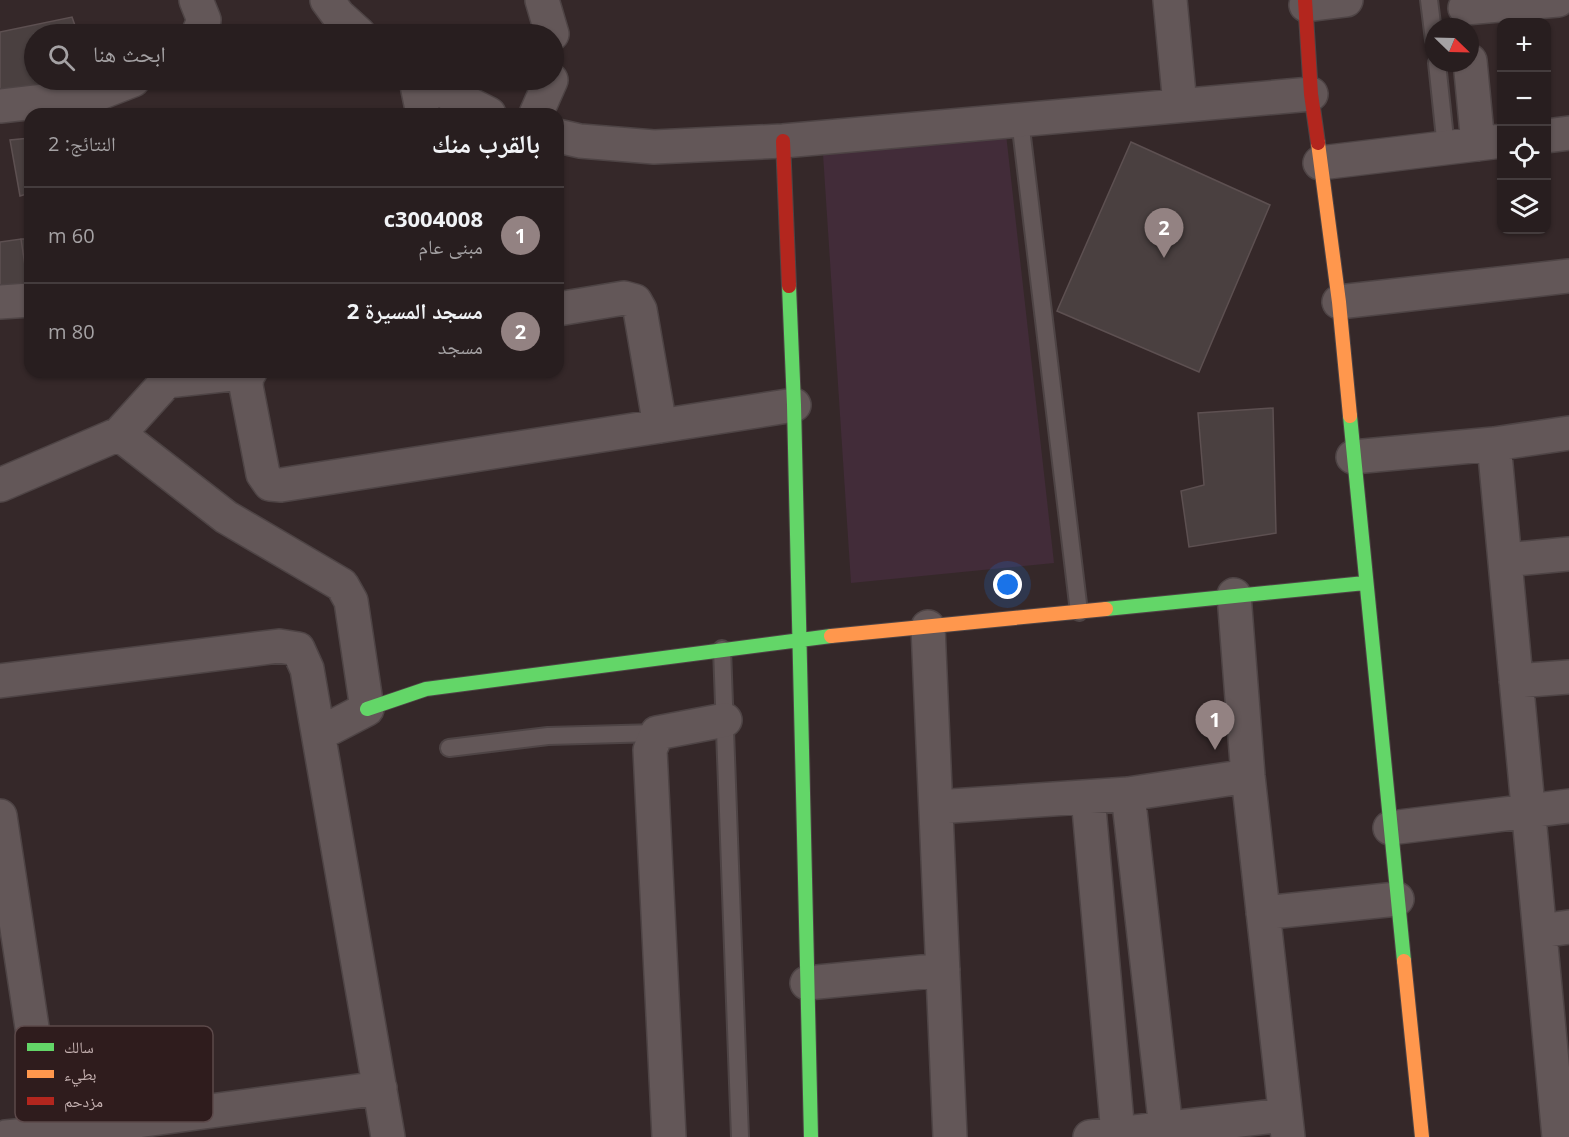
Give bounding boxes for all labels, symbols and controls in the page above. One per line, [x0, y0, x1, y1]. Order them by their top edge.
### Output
north arrow [1425, 18, 1479, 72]
map controls [1497, 18, 1551, 234]
button: + [1497, 18, 1551, 72]
search box [24, 24, 564, 90]
text: ابحث هنا [93, 38, 166, 68]
icon: search [45, 41, 78, 74]
button: − [1497, 72, 1551, 126]
text: بالقرب منك [432, 125, 540, 161]
button: locate [1497, 126, 1551, 180]
text: النتائج: 2 [48, 130, 116, 157]
button: layers [1497, 180, 1551, 234]
text: c3004008 [384, 203, 483, 233]
pin: 2 [1144, 208, 1184, 258]
text: 60 m [48, 222, 95, 249]
text: 1 [515, 222, 526, 249]
text: مبنى عام [418, 233, 483, 260]
text: مسجد المسيرة 2 [347, 295, 483, 325]
text: 80 m [48, 318, 95, 345]
text: 2 [515, 318, 526, 345]
text: مسجد [438, 333, 483, 360]
your location [993, 570, 1022, 599]
pin: 1 [1196, 700, 1234, 750]
legend [15, 1026, 213, 1122]
text: سالك [64, 1036, 94, 1058]
text: بطيء [64, 1063, 96, 1087]
text: مزدحم [64, 1090, 103, 1112]

